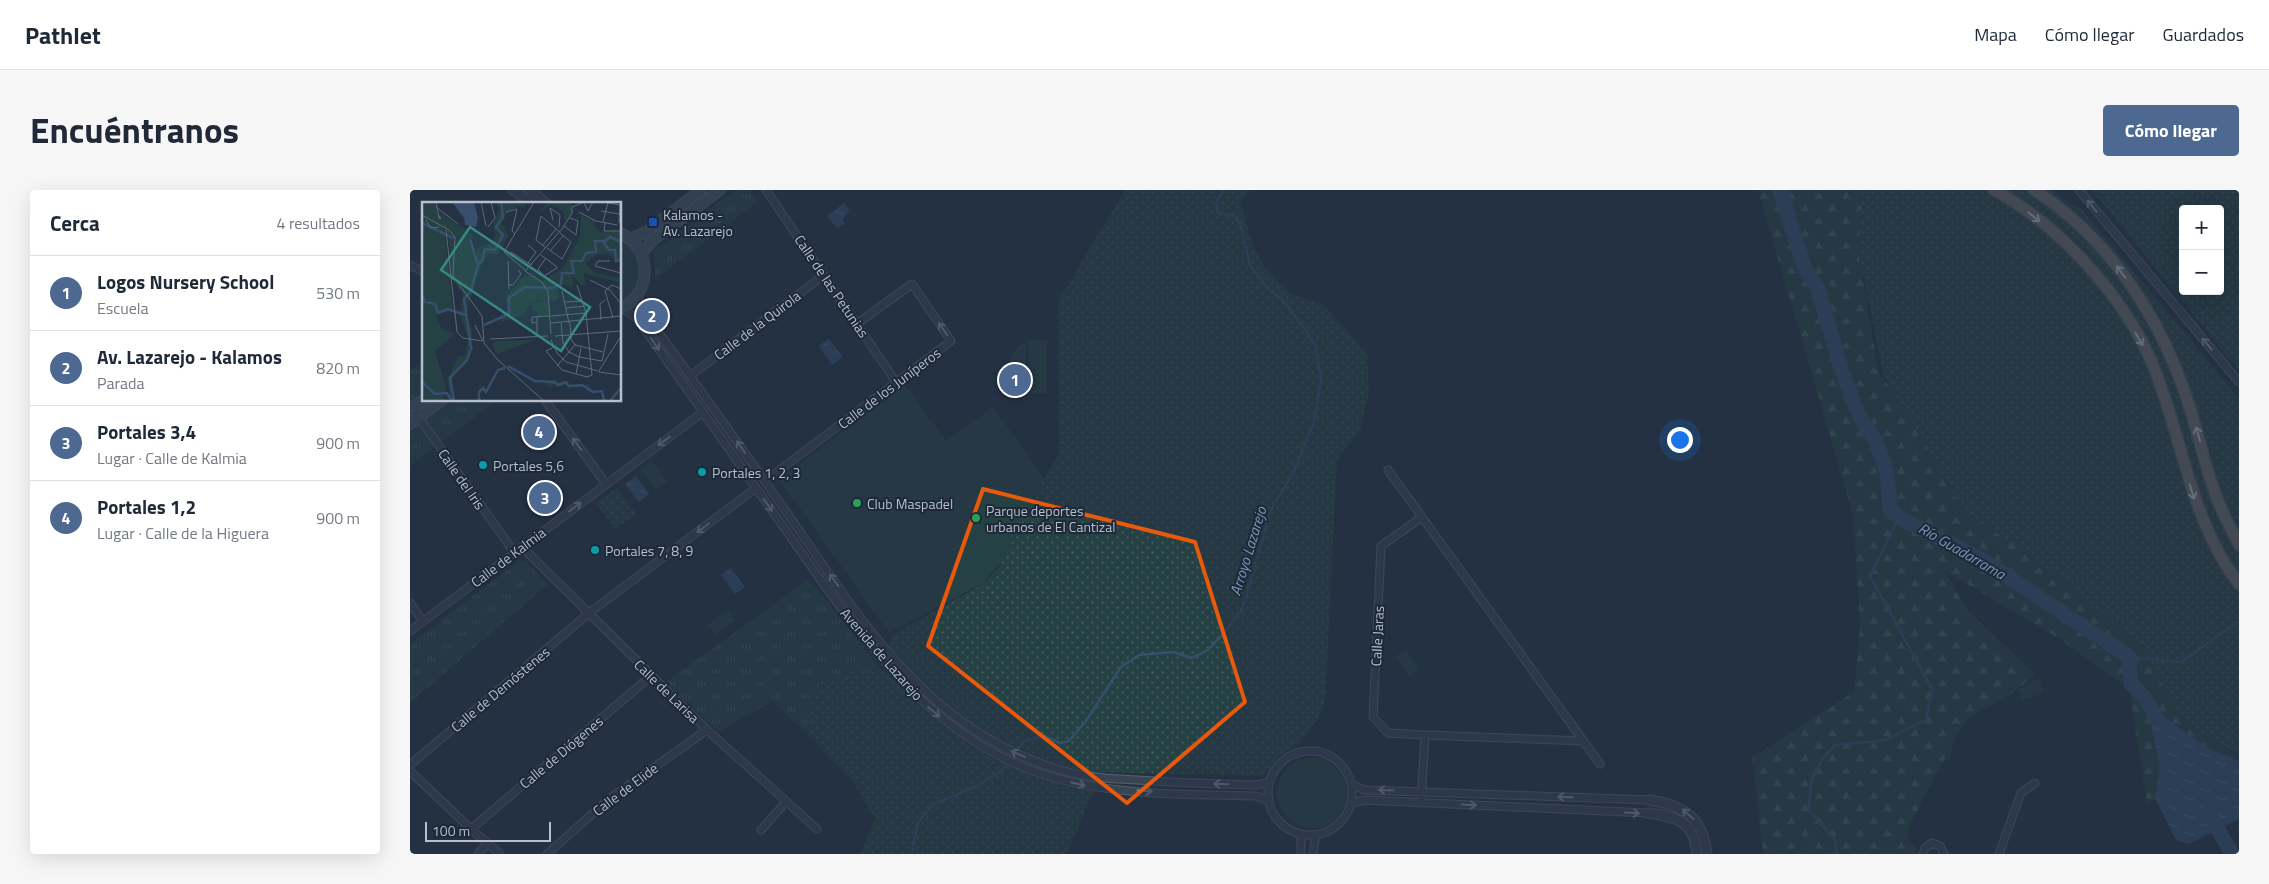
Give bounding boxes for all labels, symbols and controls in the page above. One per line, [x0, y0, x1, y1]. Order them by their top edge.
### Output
text: Pathlet [25, 17, 101, 53]
text: Mapa [1974, 21, 2017, 48]
text: Cómo llegar [2045, 21, 2134, 48]
text: Guardados [2162, 21, 2244, 48]
text: Encuéntranos [30, 103, 239, 157]
button: Cómo llegar [2103, 105, 2239, 156]
one-way arrow [2087, 200, 2098, 213]
inset map [422, 202, 621, 401]
place label: Kalamos - Av. Lazarejo [663, 204, 733, 241]
map controls [2179, 205, 2224, 295]
button: + [2179, 205, 2224, 250]
text: Cerca [50, 207, 100, 239]
text: 4 resultados [276, 211, 360, 235]
one-way arrow [2027, 211, 2040, 222]
marker: Kalamos - Av. Lazarejo [647, 216, 659, 228]
street label: Calle de las Petunias [790, 230, 874, 342]
button: − [2179, 250, 2224, 295]
one-way arrow [2116, 265, 2126, 279]
text: Logos Nursery School [97, 267, 274, 296]
text: 1 [62, 281, 70, 305]
text: 530 m [316, 281, 360, 305]
street label: Calle de la Quirola [709, 285, 805, 365]
text: Escuela [97, 296, 149, 320]
pin: 2 [636, 297, 668, 335]
one-way arrow [938, 322, 948, 336]
one-way arrow [2135, 331, 2145, 346]
one-way arrow [650, 336, 660, 350]
one-way arrow [2202, 338, 2213, 351]
text: Av. Lazarejo - Kalamos [97, 342, 282, 371]
street label: Calle de los Juníperos [833, 342, 945, 434]
text: 2 [62, 356, 70, 380]
text: 820 m [316, 356, 360, 380]
pin: 1 [999, 361, 1031, 399]
text: Parada [97, 371, 144, 395]
pin: 4 [523, 413, 555, 451]
text: Portales 3,4 [97, 417, 196, 446]
one-way arrow [2192, 426, 2202, 442]
your location [1667, 427, 1693, 453]
text: 3 [62, 431, 70, 455]
text: 900 m [316, 431, 360, 455]
one-way arrow [657, 436, 671, 446]
one-way arrow [572, 437, 582, 451]
one-way arrow [736, 440, 746, 454]
street label: Calle del Iris [433, 444, 491, 514]
text: Lugar · Calle de Kalmia [97, 446, 247, 470]
place label: Portales 5,6 [493, 455, 564, 476]
marker: Portales 5,6 [477, 459, 489, 471]
place label: Portales 1, 2, 3 [712, 462, 800, 483]
marker: Portales 1, 2, 3 [696, 466, 708, 478]
pin: 3 [529, 479, 561, 517]
one-way arrow [2188, 484, 2198, 500]
text: Portales 1,2 [97, 492, 196, 521]
place label: Club Maspadel [867, 493, 953, 514]
marker: Club Maspadel [851, 497, 863, 509]
one-way arrow [763, 498, 773, 512]
place label: Parque deportes urbanos de El Cantizal [986, 500, 1115, 537]
one-way arrow [568, 502, 582, 512]
water label: Arroyo Lazarejo [1224, 503, 1273, 598]
text: 4 [62, 506, 70, 530]
text: 900 m [316, 506, 360, 530]
marker: Parque deportes urbanos de El Cantizal [970, 512, 982, 524]
water label: Río Guadarrama [1914, 517, 2011, 586]
text: Lugar · Calle de la Higuera [97, 521, 269, 545]
street label: Calle de Kalmia [466, 522, 550, 592]
one-way arrow [697, 522, 710, 533]
place label: Portales 7, 8, 9 [605, 540, 693, 561]
marker: Portales 7, 8, 9 [589, 544, 601, 556]
one-way arrow [829, 573, 839, 587]
street label: Avenida de Lazarejo [836, 603, 928, 705]
street label: Calle Jaras [1365, 605, 1389, 667]
street label: Calle de Demóstenes [446, 641, 554, 737]
street label: Calle de Larisa [630, 654, 704, 728]
one-way arrow [927, 707, 940, 718]
street label: Calle de Diógenes [515, 711, 607, 793]
one-way arrow [1011, 748, 1026, 758]
street label: Calle de Elide [588, 757, 662, 821]
one-way arrow [1214, 779, 1230, 788]
one-way arrow [1070, 780, 1086, 789]
one-way arrow [1378, 785, 1394, 795]
one-way arrow [1137, 786, 1153, 796]
one-way arrow [1557, 792, 1573, 801]
one-way arrow [1461, 801, 1477, 810]
one-way arrow [1623, 808, 1639, 817]
one-way arrow [1682, 809, 1695, 820]
scale bar [425, 819, 551, 842]
text: 100 m [432, 820, 470, 841]

